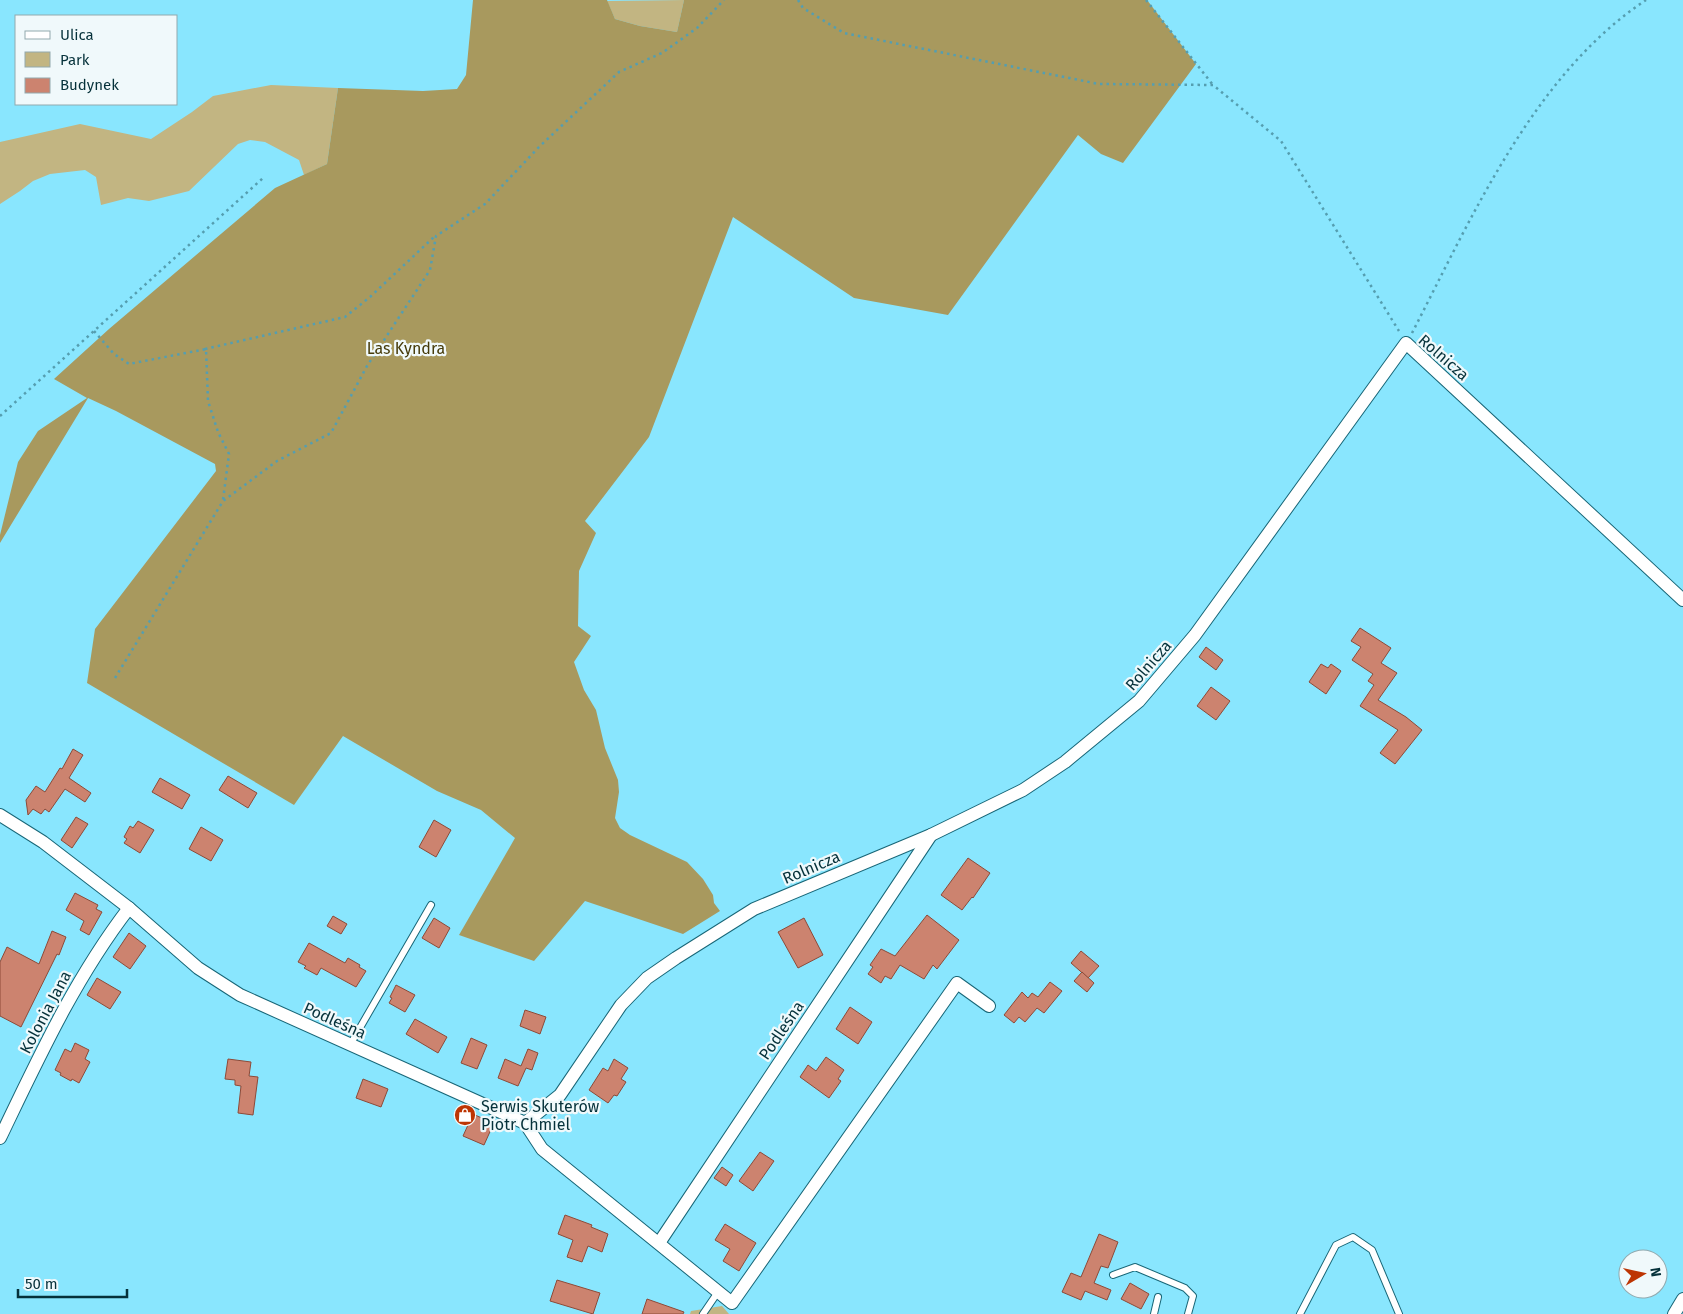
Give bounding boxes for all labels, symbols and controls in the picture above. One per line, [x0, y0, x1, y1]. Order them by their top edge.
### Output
legend [15, 15, 178, 105]
text: Ulica [60, 26, 94, 44]
text: Park [60, 51, 90, 69]
text: Budynek [60, 76, 119, 94]
street label: Rolnicza [1415, 330, 1473, 384]
park label: Las Kyndra [367, 339, 445, 358]
street label: Rolnicza [1121, 636, 1175, 694]
street label: Rolnicza [780, 847, 843, 888]
street label: Kolonia Jana [16, 968, 75, 1057]
street label: Podleśna [755, 997, 808, 1063]
street label: Podleśna [301, 998, 369, 1043]
place label: Serwis Skuterów Piotr Chmiel [481, 1097, 600, 1134]
shop icon: Serwis Skuterów Piotr Chmiel [453, 1103, 477, 1127]
north arrow [1618, 1249, 1668, 1299]
scale bar [18, 1266, 126, 1298]
text: N [1646, 1266, 1664, 1278]
text: 50 m [25, 1275, 58, 1293]

